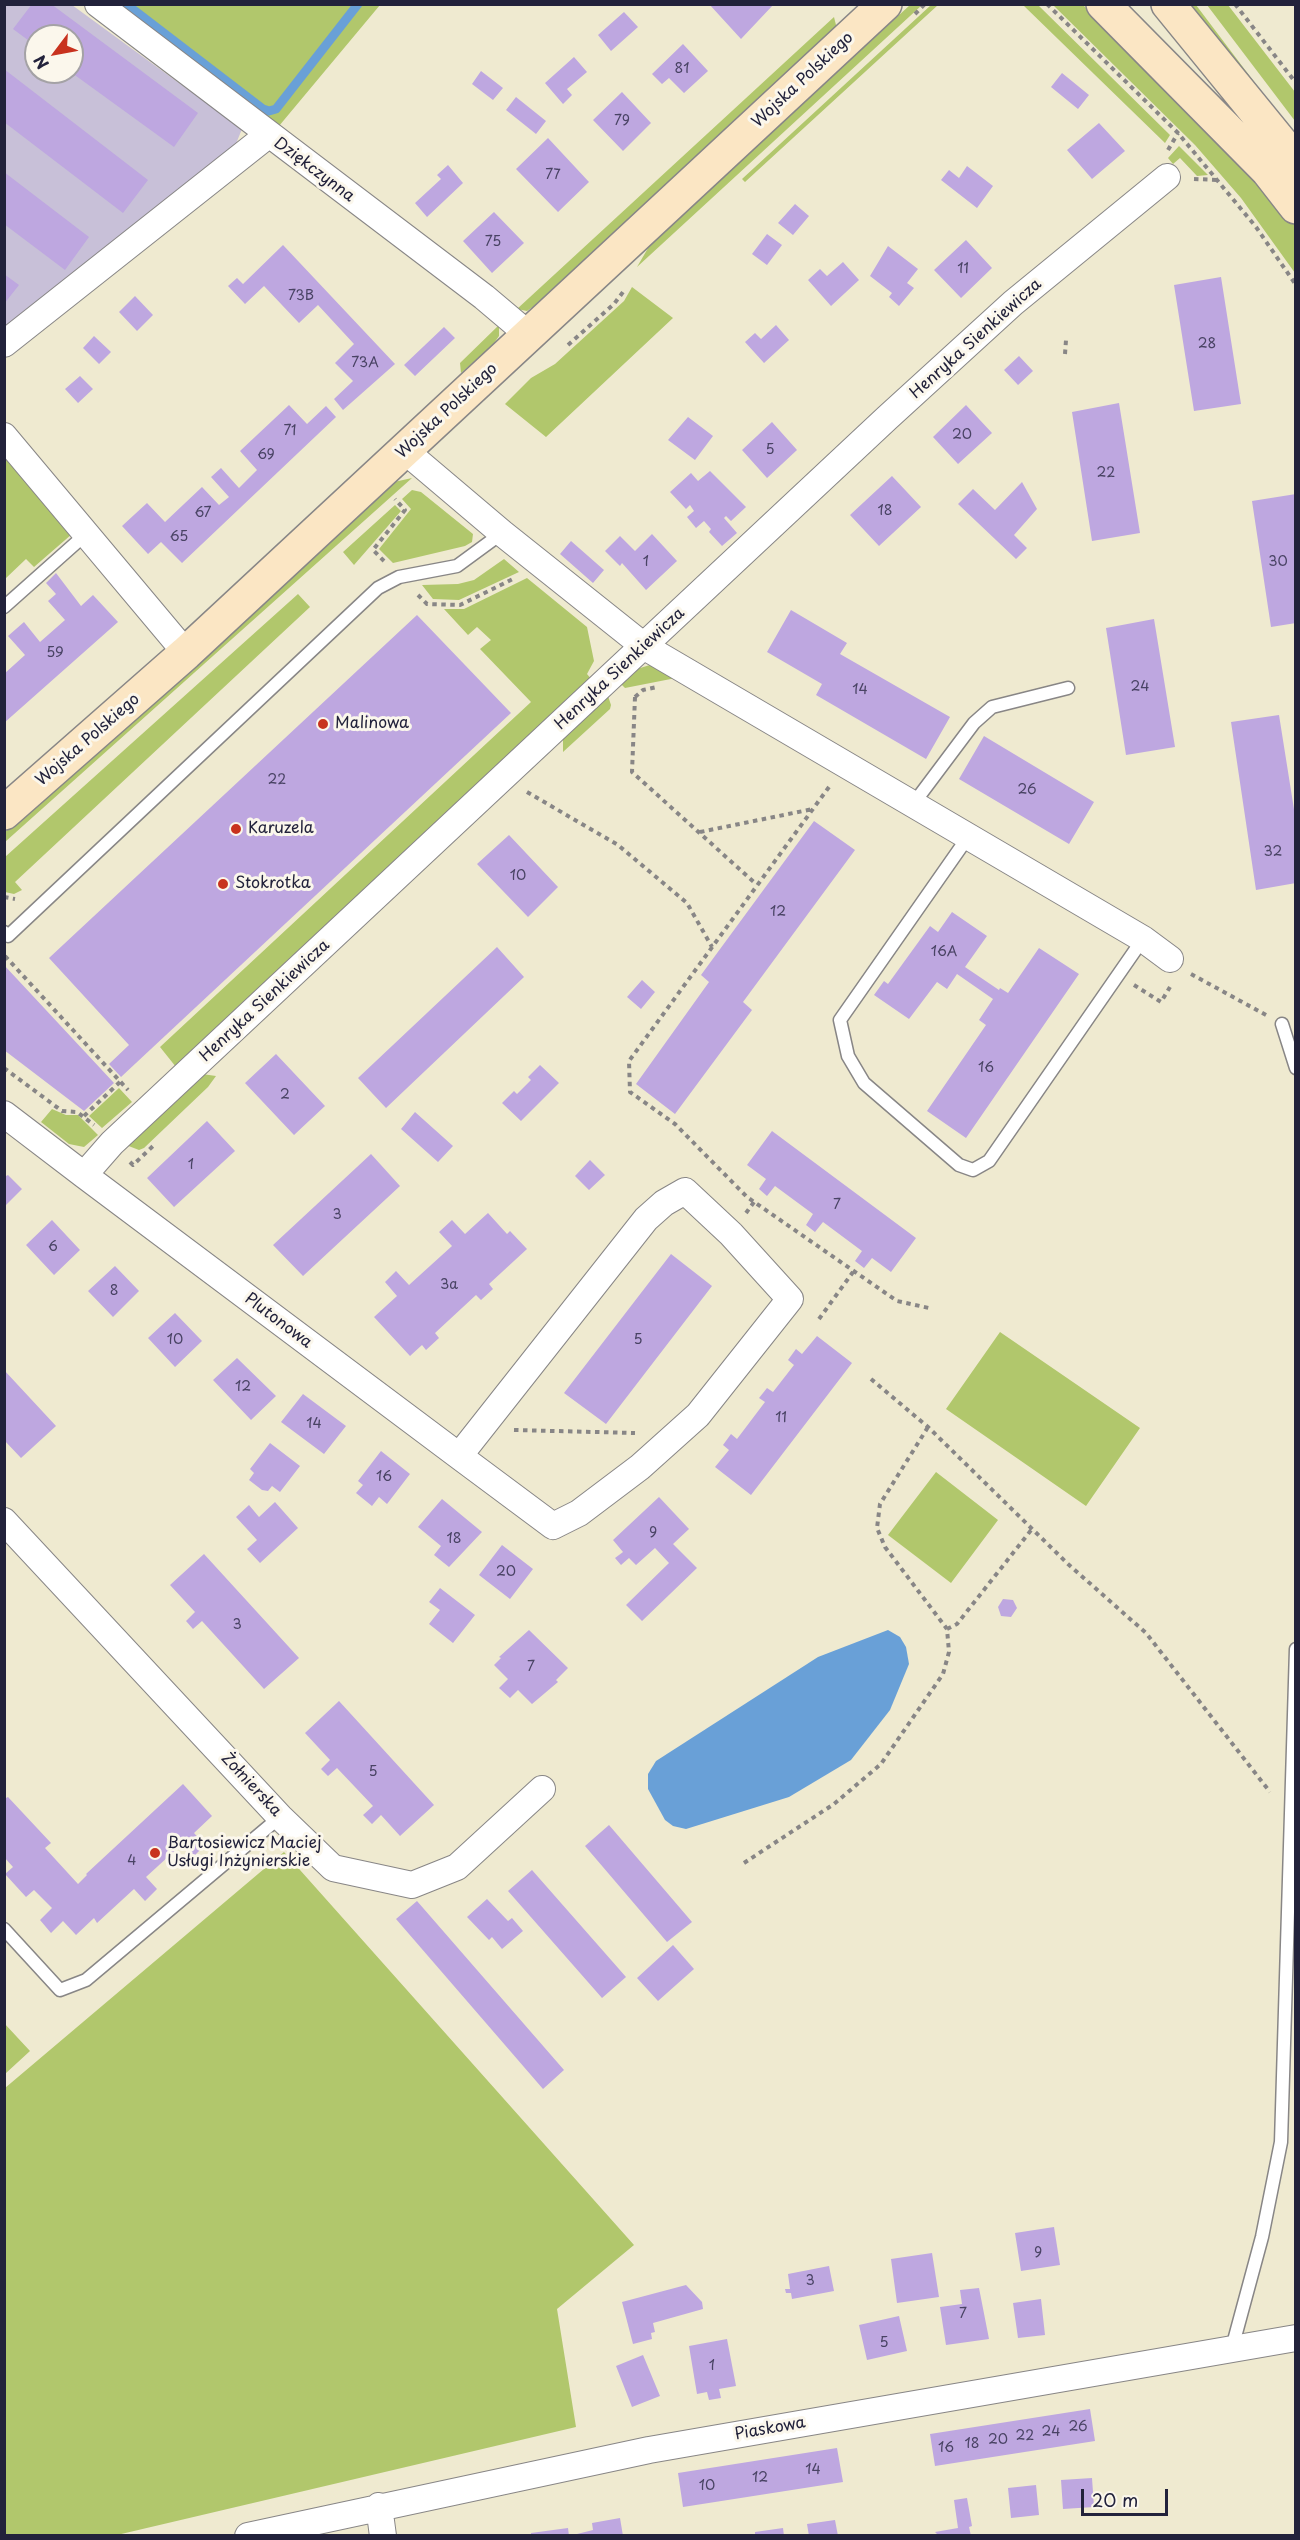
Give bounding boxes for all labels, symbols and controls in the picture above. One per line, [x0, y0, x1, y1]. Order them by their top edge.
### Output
north arrow [24, 24, 84, 84]
street label: Wojska Polskiego [749, 28, 857, 132]
text: N [27, 51, 54, 74]
house number: 81 [675, 61, 689, 77]
house number: 79 [614, 113, 630, 129]
street label: Dziękczynna [270, 134, 358, 206]
house number: 77 [545, 167, 561, 183]
house number: 75 [485, 234, 501, 250]
house number: 11 [957, 261, 969, 277]
street label: Henryka Sienkiewicza [906, 275, 1046, 403]
house number: 73B [288, 288, 314, 304]
house number: 28 [1198, 336, 1216, 352]
house number: 73A [351, 355, 379, 371]
street label: Wojska Polskiego [393, 359, 501, 463]
house number: 71 [283, 423, 297, 439]
house number: 20 [952, 427, 972, 443]
house number: 5 [765, 442, 775, 458]
house number: 69 [257, 447, 275, 463]
house number: 22 [1097, 465, 1115, 481]
house number: 18 [877, 503, 893, 519]
house number: 67 [194, 505, 212, 521]
house number: 65 [170, 529, 188, 545]
house number: 1 [643, 554, 649, 570]
house number: 30 [1268, 554, 1288, 570]
street label: Henryka Sienkiewicza [551, 604, 689, 734]
house number: 59 [46, 645, 64, 661]
house number: 24 [1131, 679, 1149, 695]
house number: 14 [852, 682, 868, 698]
street label: Wojska Polskiego [32, 690, 144, 790]
place label: Malinowa [335, 714, 409, 734]
marker: Malinowa [316, 717, 330, 731]
house number: 22 [268, 772, 286, 788]
house number: 26 [1017, 782, 1037, 798]
place label: Karuzela [248, 819, 314, 839]
marker: Karuzela [229, 822, 243, 836]
house number: 32 [1264, 844, 1282, 860]
house number: 10 [510, 868, 526, 884]
place label: Stokrotka [235, 874, 311, 894]
marker: Stokrotka [216, 877, 230, 891]
house number: 12 [770, 904, 786, 920]
street label: Henryka Sienkiewicza [196, 936, 334, 1066]
house number: 16A [931, 944, 957, 960]
house number: 16 [978, 1060, 994, 1076]
house number: 2 [280, 1087, 290, 1103]
house number: 1 [188, 1157, 194, 1173]
house number: 7 [833, 1197, 841, 1213]
house number: 3 [332, 1207, 342, 1223]
house number: 6 [48, 1239, 58, 1255]
house number: 3a [440, 1277, 458, 1293]
house number: 8 [110, 1283, 118, 1299]
street label: Plutonowa [240, 1289, 316, 1353]
house number: 10 [167, 1332, 183, 1348]
house number: 5 [633, 1332, 643, 1348]
house number: 12 [235, 1379, 251, 1395]
house number: 11 [775, 1410, 787, 1426]
house number: 14 [306, 1416, 322, 1432]
house number: 16 [376, 1469, 392, 1485]
house number: 9 [649, 1525, 657, 1541]
house number: 18 [446, 1531, 462, 1547]
house number: 20 [496, 1564, 516, 1580]
house number: 3 [232, 1617, 242, 1633]
house number: 7 [527, 1659, 535, 1675]
street label: Żołnierska [217, 1749, 285, 1821]
house number: 5 [368, 1764, 378, 1780]
place label: Bartosiewicz Maciej Usługi Inżynierskie [167, 1834, 321, 1872]
marker: Bartosiewicz Maciej Usługi Inżynierskie [148, 1846, 162, 1860]
house number: 4 [127, 1853, 137, 1869]
house number: 9 [1034, 2245, 1042, 2261]
house number: 3 [805, 2273, 815, 2289]
house number: 7 [959, 2306, 967, 2322]
house number: 5 [879, 2335, 889, 2351]
house number: 1 [709, 2358, 715, 2374]
street label: Piaskowa [733, 2413, 807, 2445]
house number: 26 [1068, 2419, 1088, 2435]
house number: 24 [1042, 2424, 1060, 2440]
house number: 22 [1016, 2428, 1034, 2444]
house number: 20 [988, 2432, 1008, 2448]
house number: 18 [964, 2436, 980, 2452]
house number: 16 [938, 2440, 954, 2456]
house number: 14 [805, 2462, 821, 2478]
house number: 12 [752, 2470, 768, 2486]
scale bar [1084, 2477, 1171, 2515]
house number: 10 [699, 2478, 715, 2494]
text: 20 m [1092, 2486, 1138, 2513]

